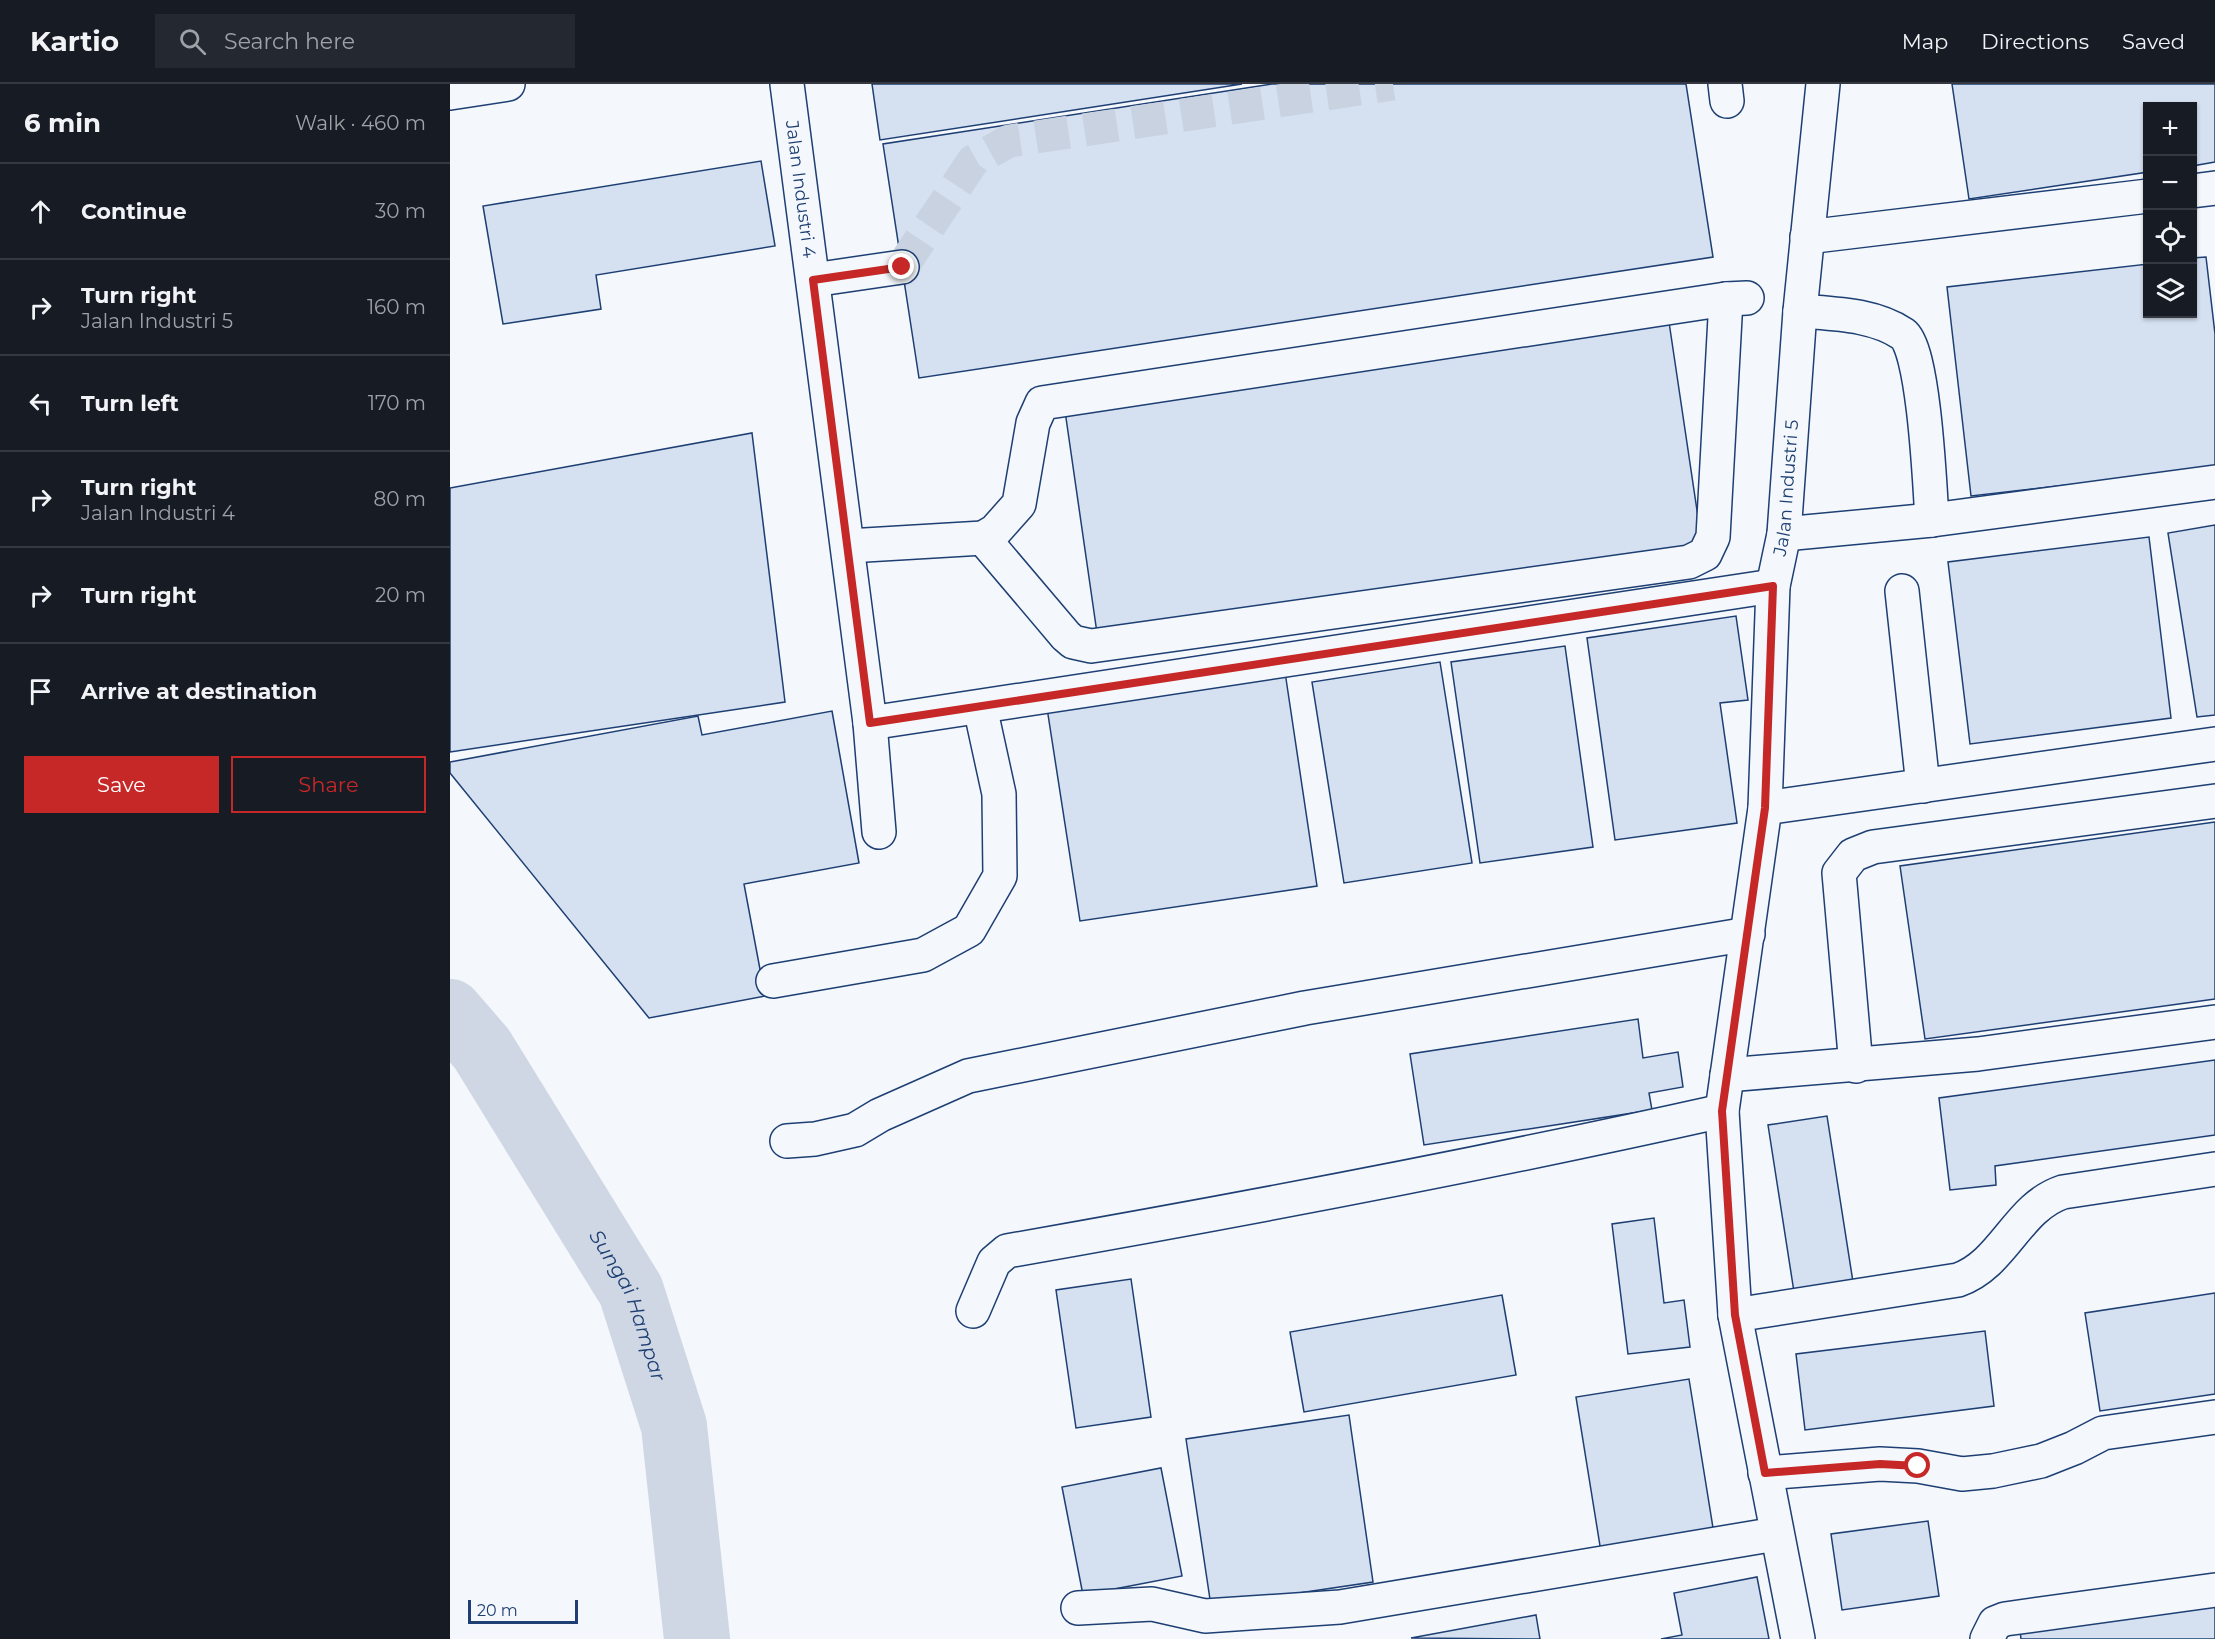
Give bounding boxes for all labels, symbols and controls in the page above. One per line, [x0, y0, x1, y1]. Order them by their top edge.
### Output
search box [155, 14, 575, 68]
text: Kartio [30, 24, 119, 58]
icon: search [176, 25, 209, 58]
text: Search here [224, 28, 355, 55]
text: Map [1902, 29, 1948, 54]
text: Directions [1981, 29, 2089, 54]
text: Saved [2122, 29, 2185, 54]
map controls [2143, 102, 2197, 318]
button: + [2143, 102, 2197, 156]
text: 6 min [24, 107, 101, 139]
text: Walk · 460 m [295, 111, 426, 135]
street label: Jalan Industri 4 [781, 118, 821, 259]
button: − [2143, 156, 2197, 210]
icon: ahead [24, 195, 57, 228]
text: Continue [81, 198, 187, 225]
text: 30 m [375, 199, 426, 223]
button: locate [2143, 210, 2197, 264]
route end [888, 253, 914, 279]
button: layers [2143, 264, 2197, 318]
text: Turn right [81, 282, 196, 309]
icon: right [24, 291, 57, 324]
text: 160 m [367, 295, 426, 319]
text: Jalan Industri 5 [81, 309, 233, 333]
icon: left [24, 387, 57, 420]
text: Turn left [81, 390, 179, 417]
text: 170 m [368, 391, 426, 415]
street label: Jalan Industri 5 [1768, 419, 1803, 559]
text: Turn right [81, 474, 196, 501]
icon: right [24, 483, 57, 516]
text: 80 m [374, 487, 426, 511]
text: Jalan Industri 4 [81, 501, 235, 525]
icon: right [24, 579, 57, 612]
text: Turn right [81, 582, 196, 609]
text: 20 m [375, 583, 426, 607]
icon: arrive [24, 675, 57, 708]
text: Arrive at destination [81, 678, 317, 705]
button: Save [24, 756, 219, 813]
button: Share [231, 756, 426, 813]
water label: Sungai Hampar [584, 1225, 671, 1385]
route start [1904, 1452, 1930, 1478]
scale bar [468, 1597, 578, 1624]
text: 20 m [477, 1601, 518, 1620]

